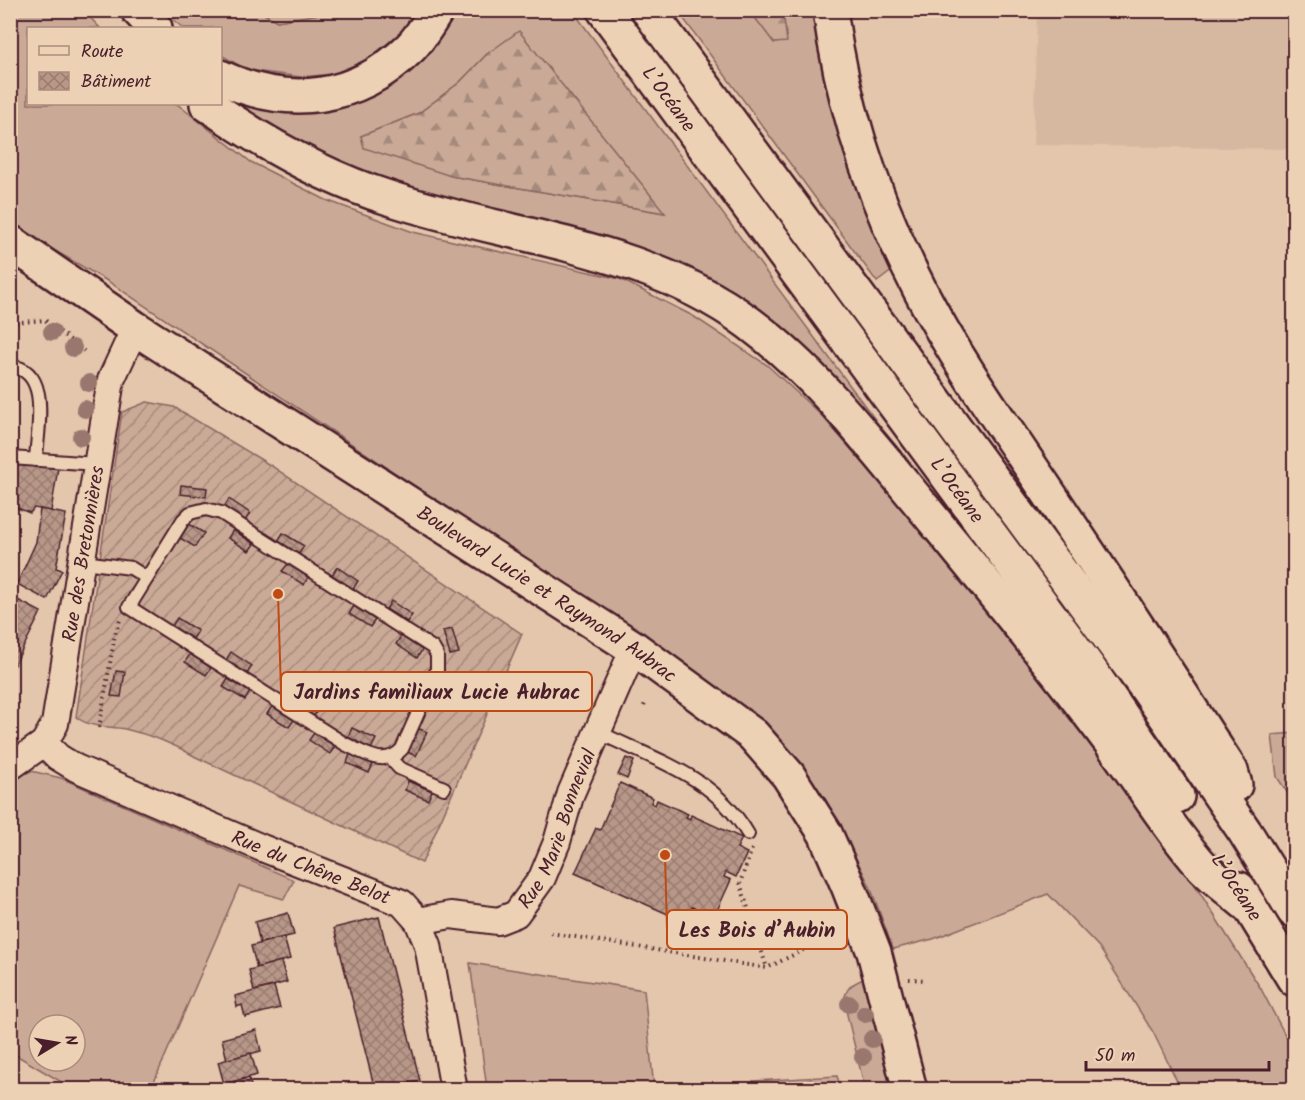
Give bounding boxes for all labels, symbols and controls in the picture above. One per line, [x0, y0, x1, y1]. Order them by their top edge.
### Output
legend [27, 27, 222, 105]
text: Route [81, 38, 123, 67]
street label: L’Océane [632, 60, 703, 140]
text: Bâtiment [81, 68, 152, 97]
street label: L’Océane [921, 451, 991, 531]
street label: Rue des Bretonnières [55, 463, 115, 645]
street label: Boulevard Lucie et Raymond Aubrac [410, 498, 683, 692]
callout: Jardins familiaux Lucie Aubrac [281, 672, 592, 711]
text: Jardins familiaux Lucie Aubrac [294, 677, 581, 710]
street label: Rue Marie Bonnevial [510, 744, 606, 916]
street label: Rue du Chêne Belot [226, 823, 395, 915]
street label: L’Océane [1201, 848, 1269, 929]
callout: Les Bois d’Aubin [667, 910, 847, 949]
text: Les Bois d’Aubin [679, 915, 835, 948]
north arrow [27, 1013, 87, 1073]
text: N [57, 1033, 83, 1048]
scale bar [1086, 1034, 1269, 1072]
text: 50 m [1095, 1042, 1135, 1071]

